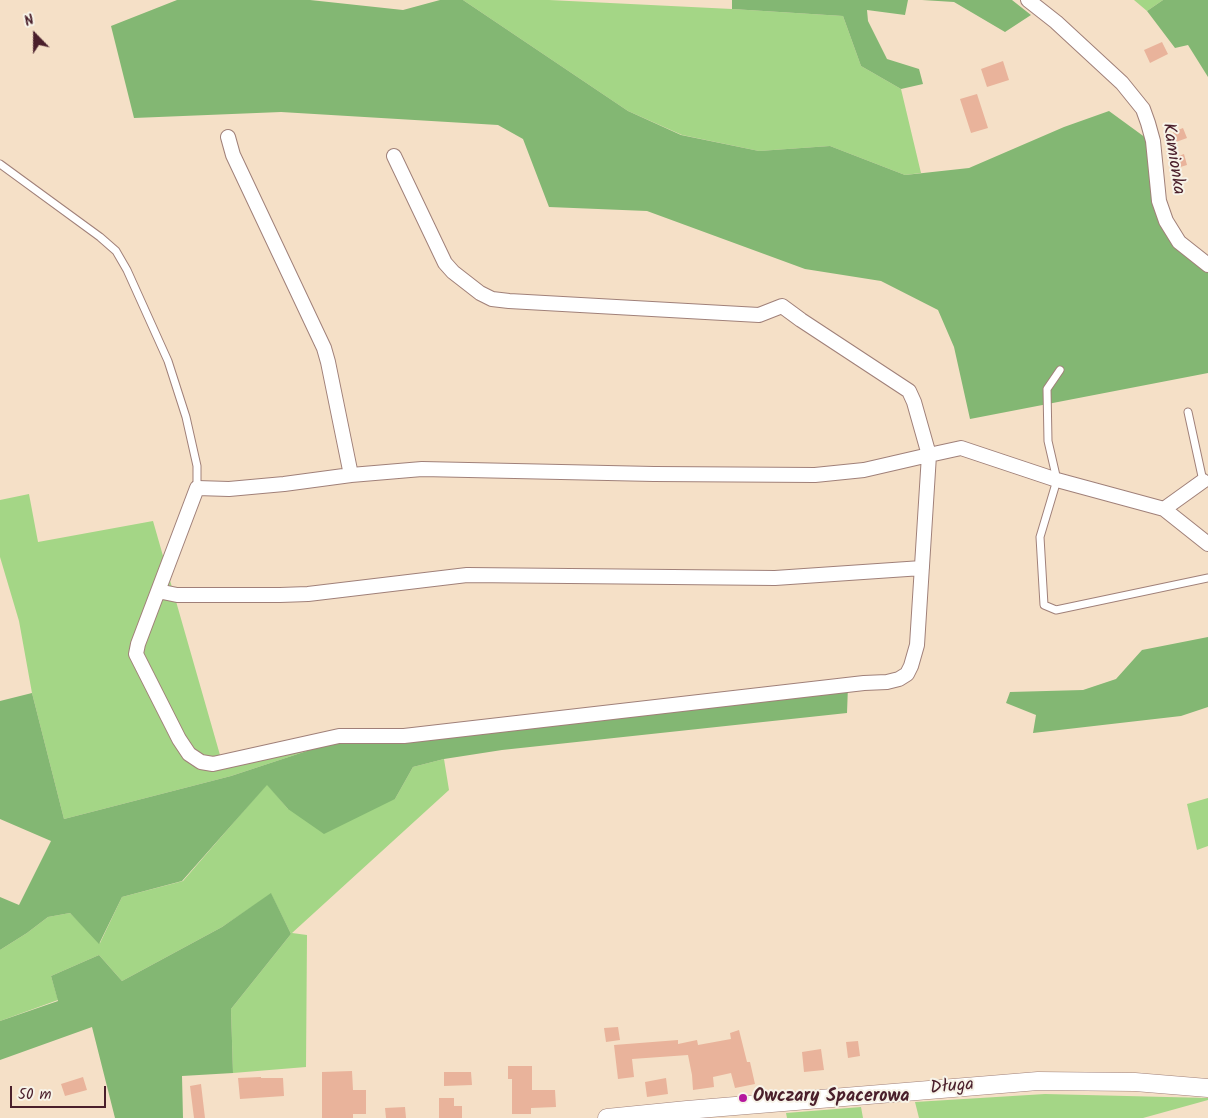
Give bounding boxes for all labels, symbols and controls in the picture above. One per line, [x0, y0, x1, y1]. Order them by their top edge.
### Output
text: N [21, 9, 38, 33]
north arrow [10, 10, 60, 60]
street label: Kamionka [1156, 122, 1188, 196]
street label: Długa [929, 1075, 975, 1101]
scale bar [12, 1076, 109, 1108]
text: 50 m [18, 1083, 52, 1107]
place label: Owczary Spacerowa [753, 1087, 909, 1109]
marker: Owczary Spacerowa [737, 1092, 749, 1104]

